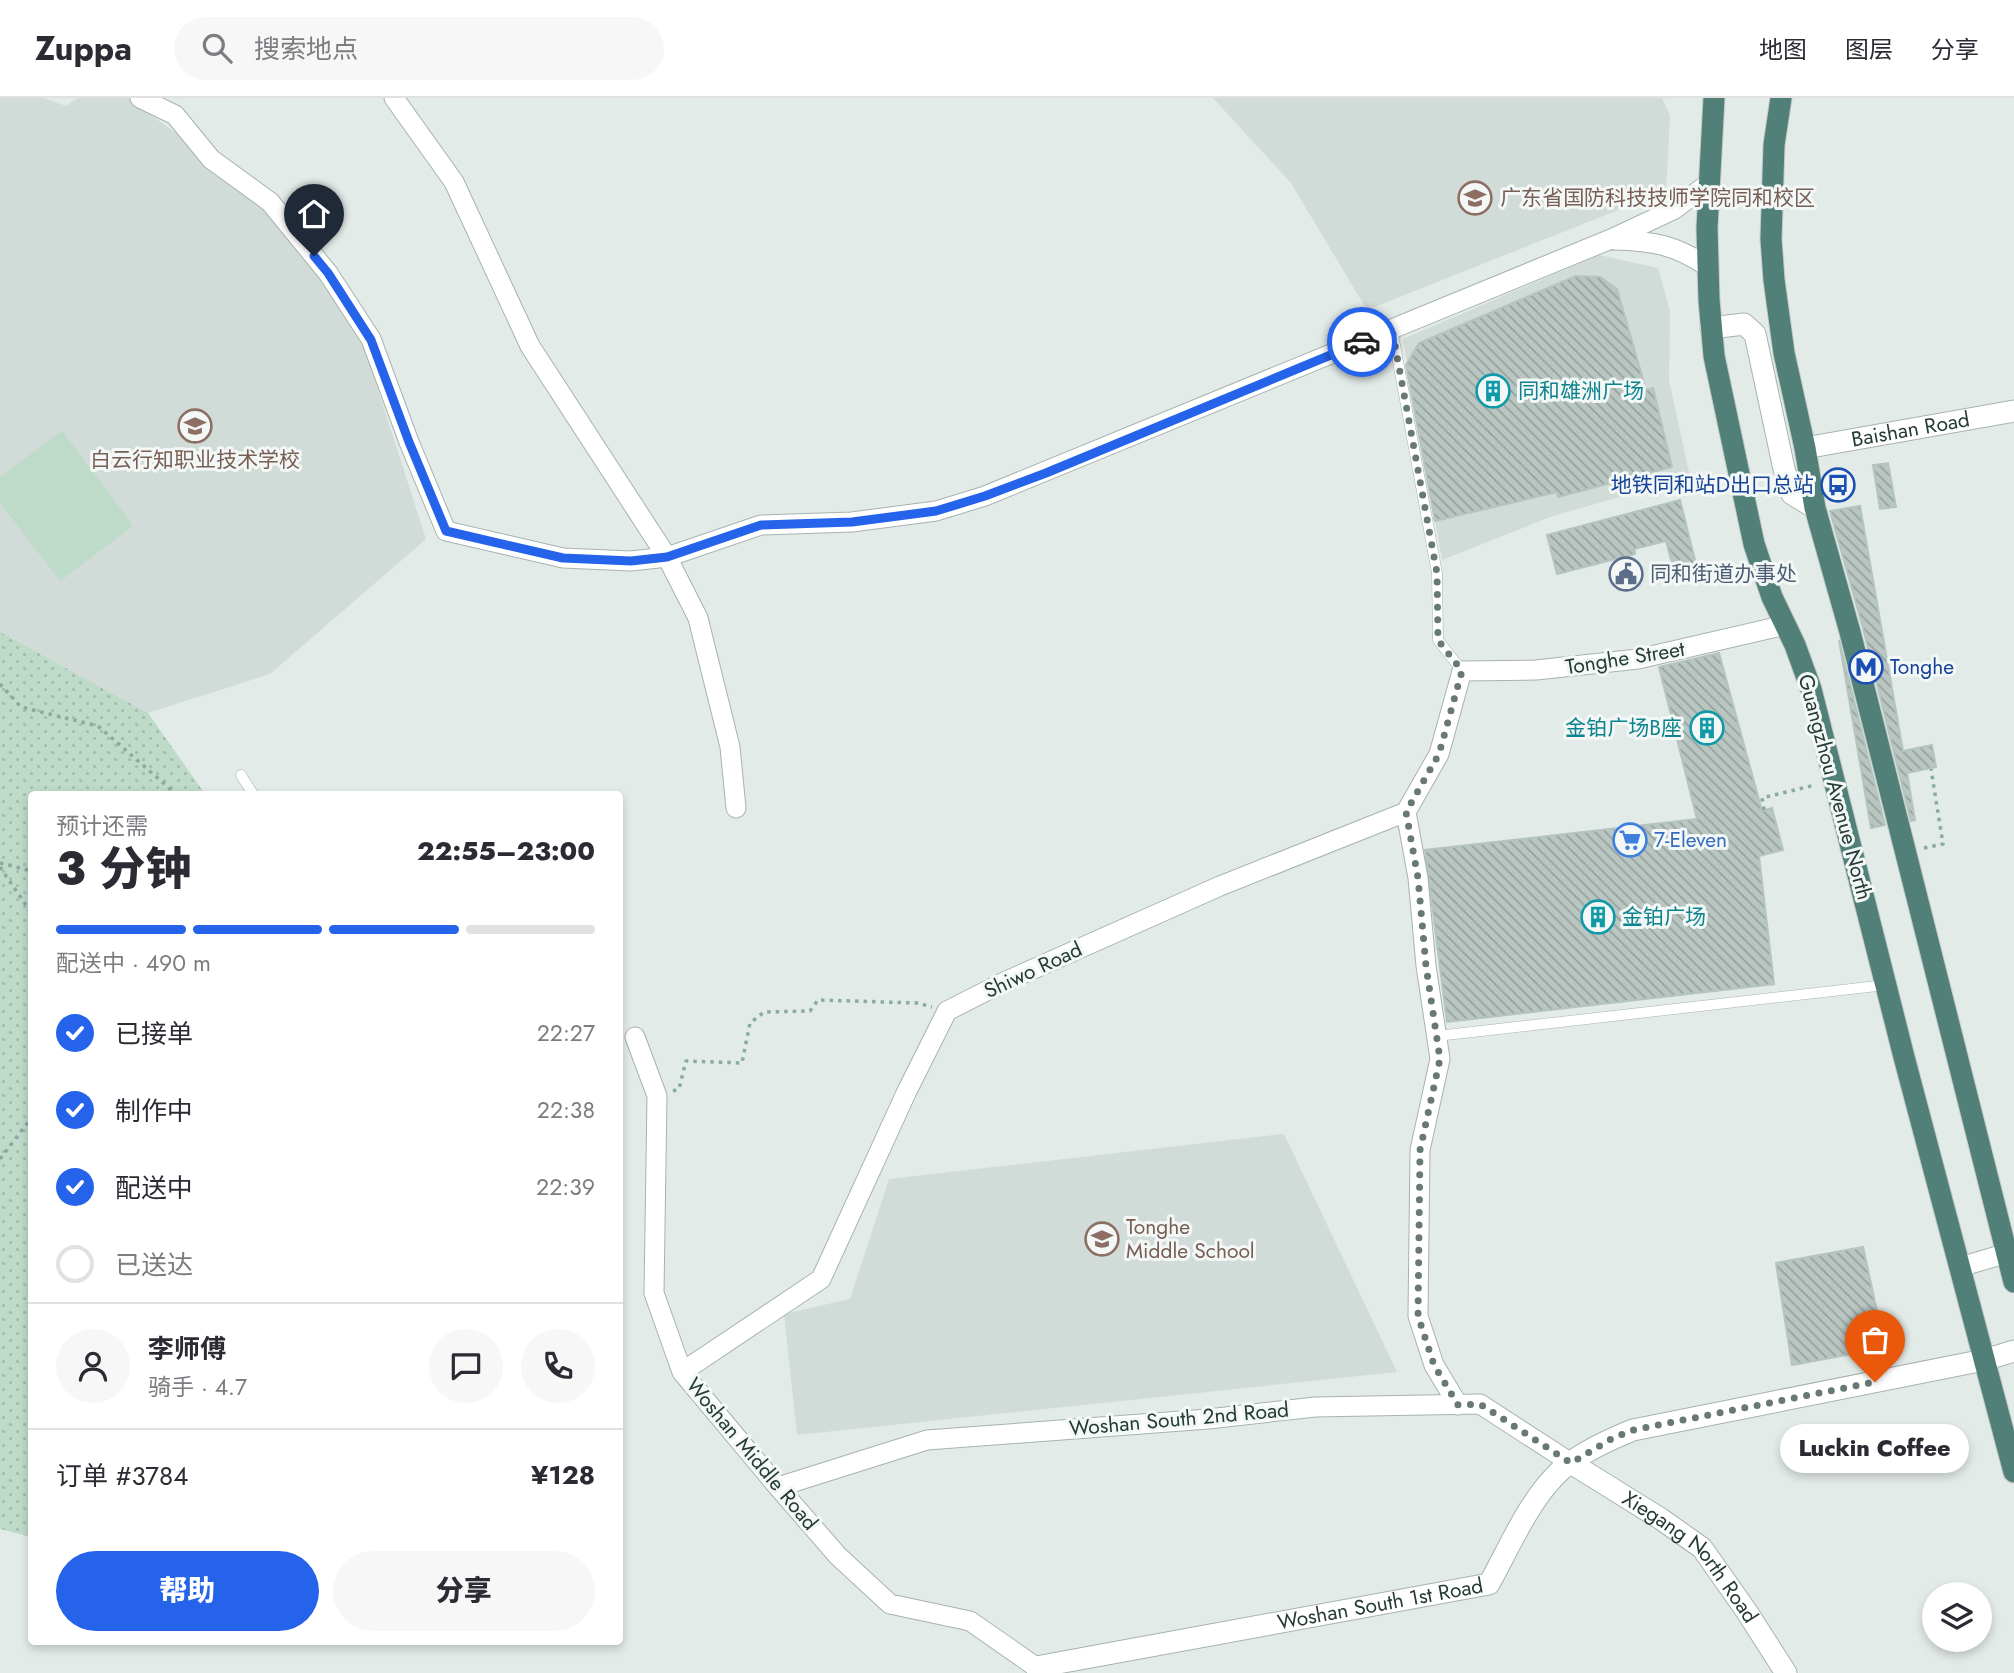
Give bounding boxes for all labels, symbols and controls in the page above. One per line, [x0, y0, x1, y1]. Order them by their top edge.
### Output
search box [174, 17, 664, 80]
text: Zuppa [35, 25, 132, 72]
icon: search [198, 29, 236, 67]
text: 搜索地点 [254, 30, 358, 68]
text: 地图 [1759, 32, 1807, 67]
text: 图层 [1845, 32, 1893, 67]
text: 分享 [1931, 32, 1979, 67]
school or university icon: 广东省国防科技技师学院同和校区 [1456, 179, 1494, 217]
place label: 广东省国防科技技师学院同和校区 [1500, 183, 1815, 213]
pin [284, 184, 344, 256]
icon: home [295, 195, 333, 233]
courier [1327, 307, 1397, 377]
icon: car [1343, 323, 1381, 361]
building icon: 同和雄洲广场 [1474, 372, 1512, 410]
place label: 同和雄洲广场 [1518, 376, 1644, 406]
street label: Baishan Road [1849, 404, 1972, 455]
school or university icon: 白云行知职业技术学校 [176, 407, 214, 445]
place label: 白云行知职业技术学校 [90, 445, 300, 475]
bus stop icon: 地铁同和站D出口总站 [1819, 466, 1857, 504]
place label: 地铁同和站D出口总站 [1611, 470, 1814, 500]
public building icon: 同和街道办事处 [1607, 555, 1645, 593]
place label: 同和街道办事处 [1650, 559, 1797, 589]
street label: Tonghe Street [1563, 634, 1687, 682]
metro station icon: Tonghe [1847, 648, 1885, 686]
place label: Tonghe [1890, 652, 1954, 682]
street label: Guangzhou Avenue North [1790, 671, 1880, 903]
building icon: 金铂广场B座 [1688, 709, 1726, 747]
place label: 金铂广场B座 [1565, 713, 1682, 743]
text: 预计还需 [56, 809, 148, 843]
supermarket icon: 7-Eleven [1611, 821, 1649, 859]
place label: 7-Eleven [1654, 825, 1727, 855]
text: 22:55–23:00 [417, 832, 595, 870]
text: 3 分钟 [56, 836, 191, 902]
building icon: 金铂广场 [1579, 898, 1617, 936]
place label: 金铂广场 [1622, 902, 1706, 932]
street label: Shiwo Road [979, 934, 1087, 1006]
text: 配送中 · 490 m [56, 946, 211, 980]
icon: check [56, 1014, 94, 1052]
text: 已接单 [115, 1015, 193, 1053]
text: 22:27 [537, 1016, 595, 1050]
icon: check [56, 1091, 94, 1129]
text: 制作中 [115, 1092, 193, 1130]
text: 22:38 [537, 1093, 595, 1127]
icon: check [56, 1168, 94, 1206]
text: 配送中 [115, 1169, 193, 1207]
text: 22:39 [536, 1170, 595, 1204]
place label: Tonghe Middle School [1126, 1212, 1255, 1266]
school or university icon: Tonghe Middle School [1083, 1220, 1121, 1258]
text: 已送达 [115, 1246, 193, 1284]
pin [1845, 1310, 1905, 1382]
icon: bag [1856, 1321, 1894, 1359]
button: person [56, 1329, 130, 1403]
button: chat [429, 1329, 503, 1403]
button: phone [521, 1329, 595, 1403]
text: 李师傅 [148, 1330, 226, 1368]
text: 骑手 · 4.7 [148, 1370, 247, 1404]
street label: Woshan Middle Road [679, 1371, 825, 1537]
street label: Woshan South 2nd Road [1068, 1394, 1290, 1444]
callout: Luckin Coffee [1780, 1424, 1969, 1473]
text: Luckin Coffee [1798, 1431, 1951, 1465]
text: ¥128 [531, 1456, 595, 1494]
text: 订单 #3784 [56, 1457, 188, 1495]
street label: Xiegang North Road [1617, 1484, 1765, 1629]
button: 帮助 [56, 1551, 319, 1631]
button: 分享 [333, 1551, 595, 1631]
street label: Woshan South 1st Road [1275, 1570, 1486, 1637]
map controls [1922, 1582, 1992, 1652]
button: layers [1922, 1582, 1992, 1652]

